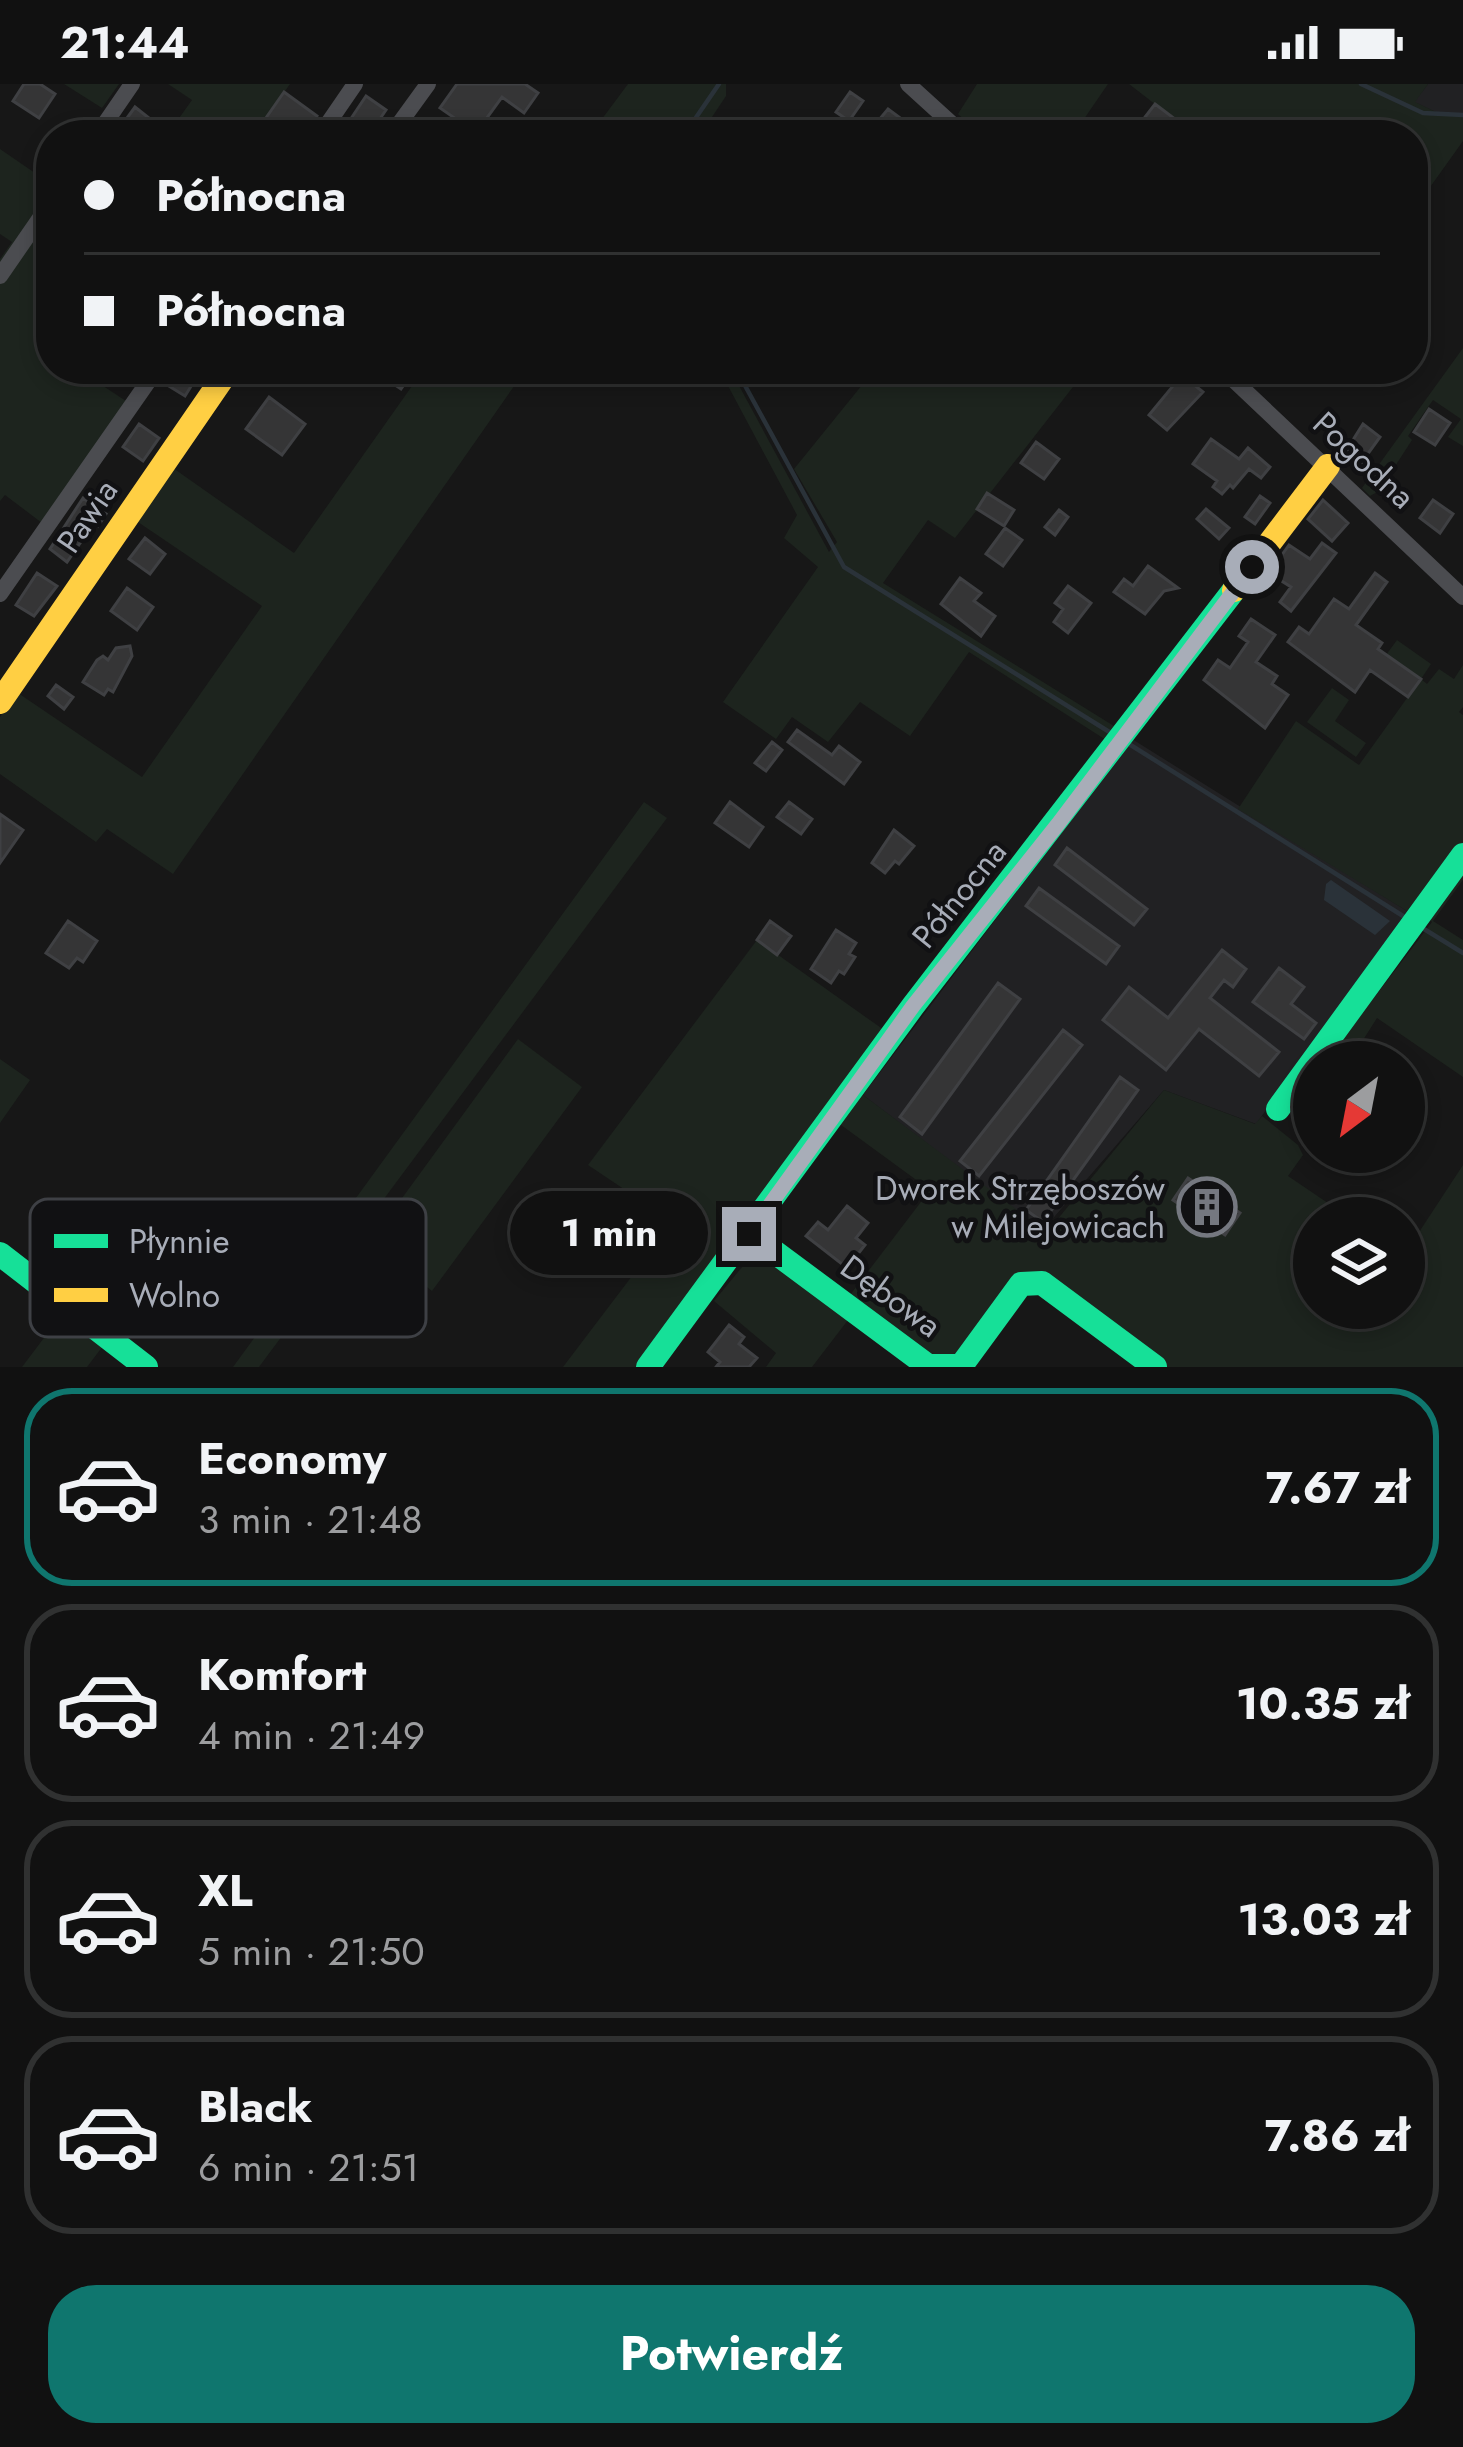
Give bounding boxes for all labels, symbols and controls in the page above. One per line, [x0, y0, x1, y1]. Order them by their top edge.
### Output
text: 21:44 [60, 10, 190, 75]
text: Północna [156, 163, 346, 228]
text: Północna [156, 278, 346, 343]
street label: Pogodna [1303, 401, 1425, 519]
street label: Pawia [45, 470, 129, 562]
route start [1225, 540, 1279, 594]
street label: Północna [901, 830, 1017, 958]
north arrow [1293, 1041, 1425, 1173]
map controls [1293, 1041, 1425, 1329]
place label: Dworek Strzęboszów w Milejowicach [875, 1165, 1166, 1250]
building icon: Dworek Strzęboszów w Milejowicach [1176, 1176, 1238, 1238]
callout: 1 min [509, 1192, 707, 1276]
button: layers [1293, 1197, 1425, 1329]
legend [30, 1199, 426, 1337]
text: 1 min [561, 1204, 657, 1261]
route end [722, 1207, 776, 1261]
text: Płynnie [129, 1218, 229, 1265]
street label: Dębowa [831, 1243, 951, 1349]
text: Wolno [129, 1272, 220, 1319]
text: Economy [198, 1426, 386, 1491]
icon: car [54, 1433, 162, 1541]
text: 7.67 zł [1265, 1455, 1409, 1520]
text: 3 min · 21:48 [198, 1491, 423, 1548]
text: Komfort [198, 1642, 366, 1707]
icon: car [54, 1649, 162, 1757]
text: 10.35 zł [1236, 1671, 1409, 1736]
text: 4 min · 21:49 [198, 1707, 425, 1764]
text: XL [198, 1858, 253, 1923]
icon: car [54, 1865, 162, 1973]
text: 13.03 zł [1237, 1887, 1409, 1952]
text: 5 min · 21:50 [198, 1923, 425, 1980]
text: Black [198, 2074, 312, 2139]
icon: car [54, 2081, 162, 2189]
text: 7.86 zł [1264, 2103, 1409, 2168]
text: 6 min · 21:51 [198, 2139, 419, 2196]
button: Potwierdź [48, 2285, 1415, 2423]

